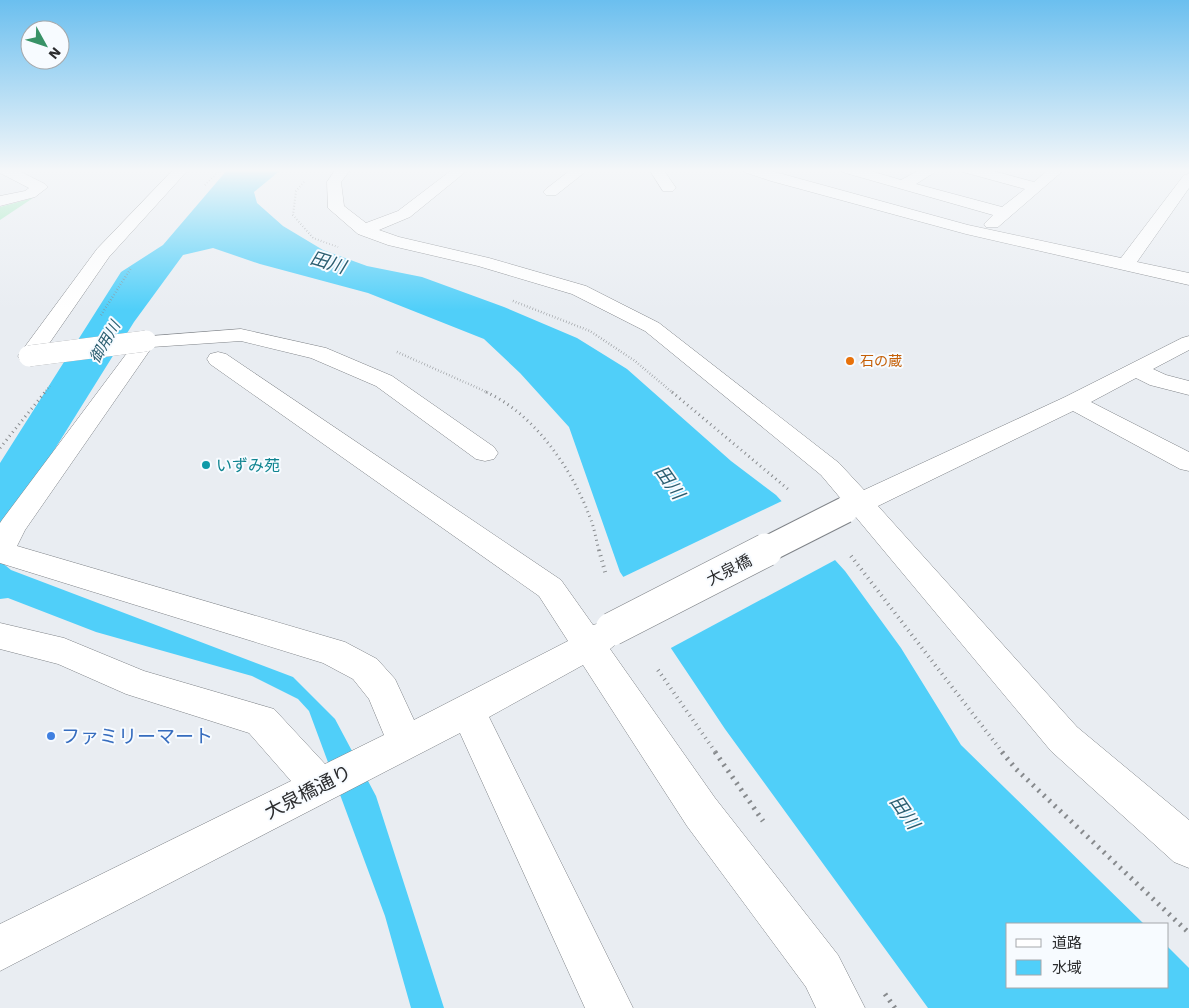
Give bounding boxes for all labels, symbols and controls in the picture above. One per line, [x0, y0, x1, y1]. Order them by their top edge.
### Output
north arrow [20, 20, 70, 70]
text: N [45, 44, 64, 62]
water label: 田川 [308, 247, 350, 278]
water label: 御用川 [86, 316, 125, 366]
place label: 石の蔵 [860, 353, 902, 369]
marker: 石の蔵 [844, 355, 856, 367]
place label: いずみ苑 [216, 456, 280, 475]
marker: いずみ苑 [200, 459, 212, 471]
water label: 田川 [651, 461, 690, 504]
street label: 大泉橋 [703, 551, 755, 589]
place label: ファミリーマート [61, 725, 213, 748]
marker: ファミリーマート [45, 730, 57, 742]
street label: 大泉橋通り [260, 760, 356, 824]
water label: 田川 [886, 791, 925, 834]
legend [1006, 923, 1169, 988]
text: 道路 [1052, 934, 1082, 952]
text: 水域 [1052, 959, 1082, 977]

